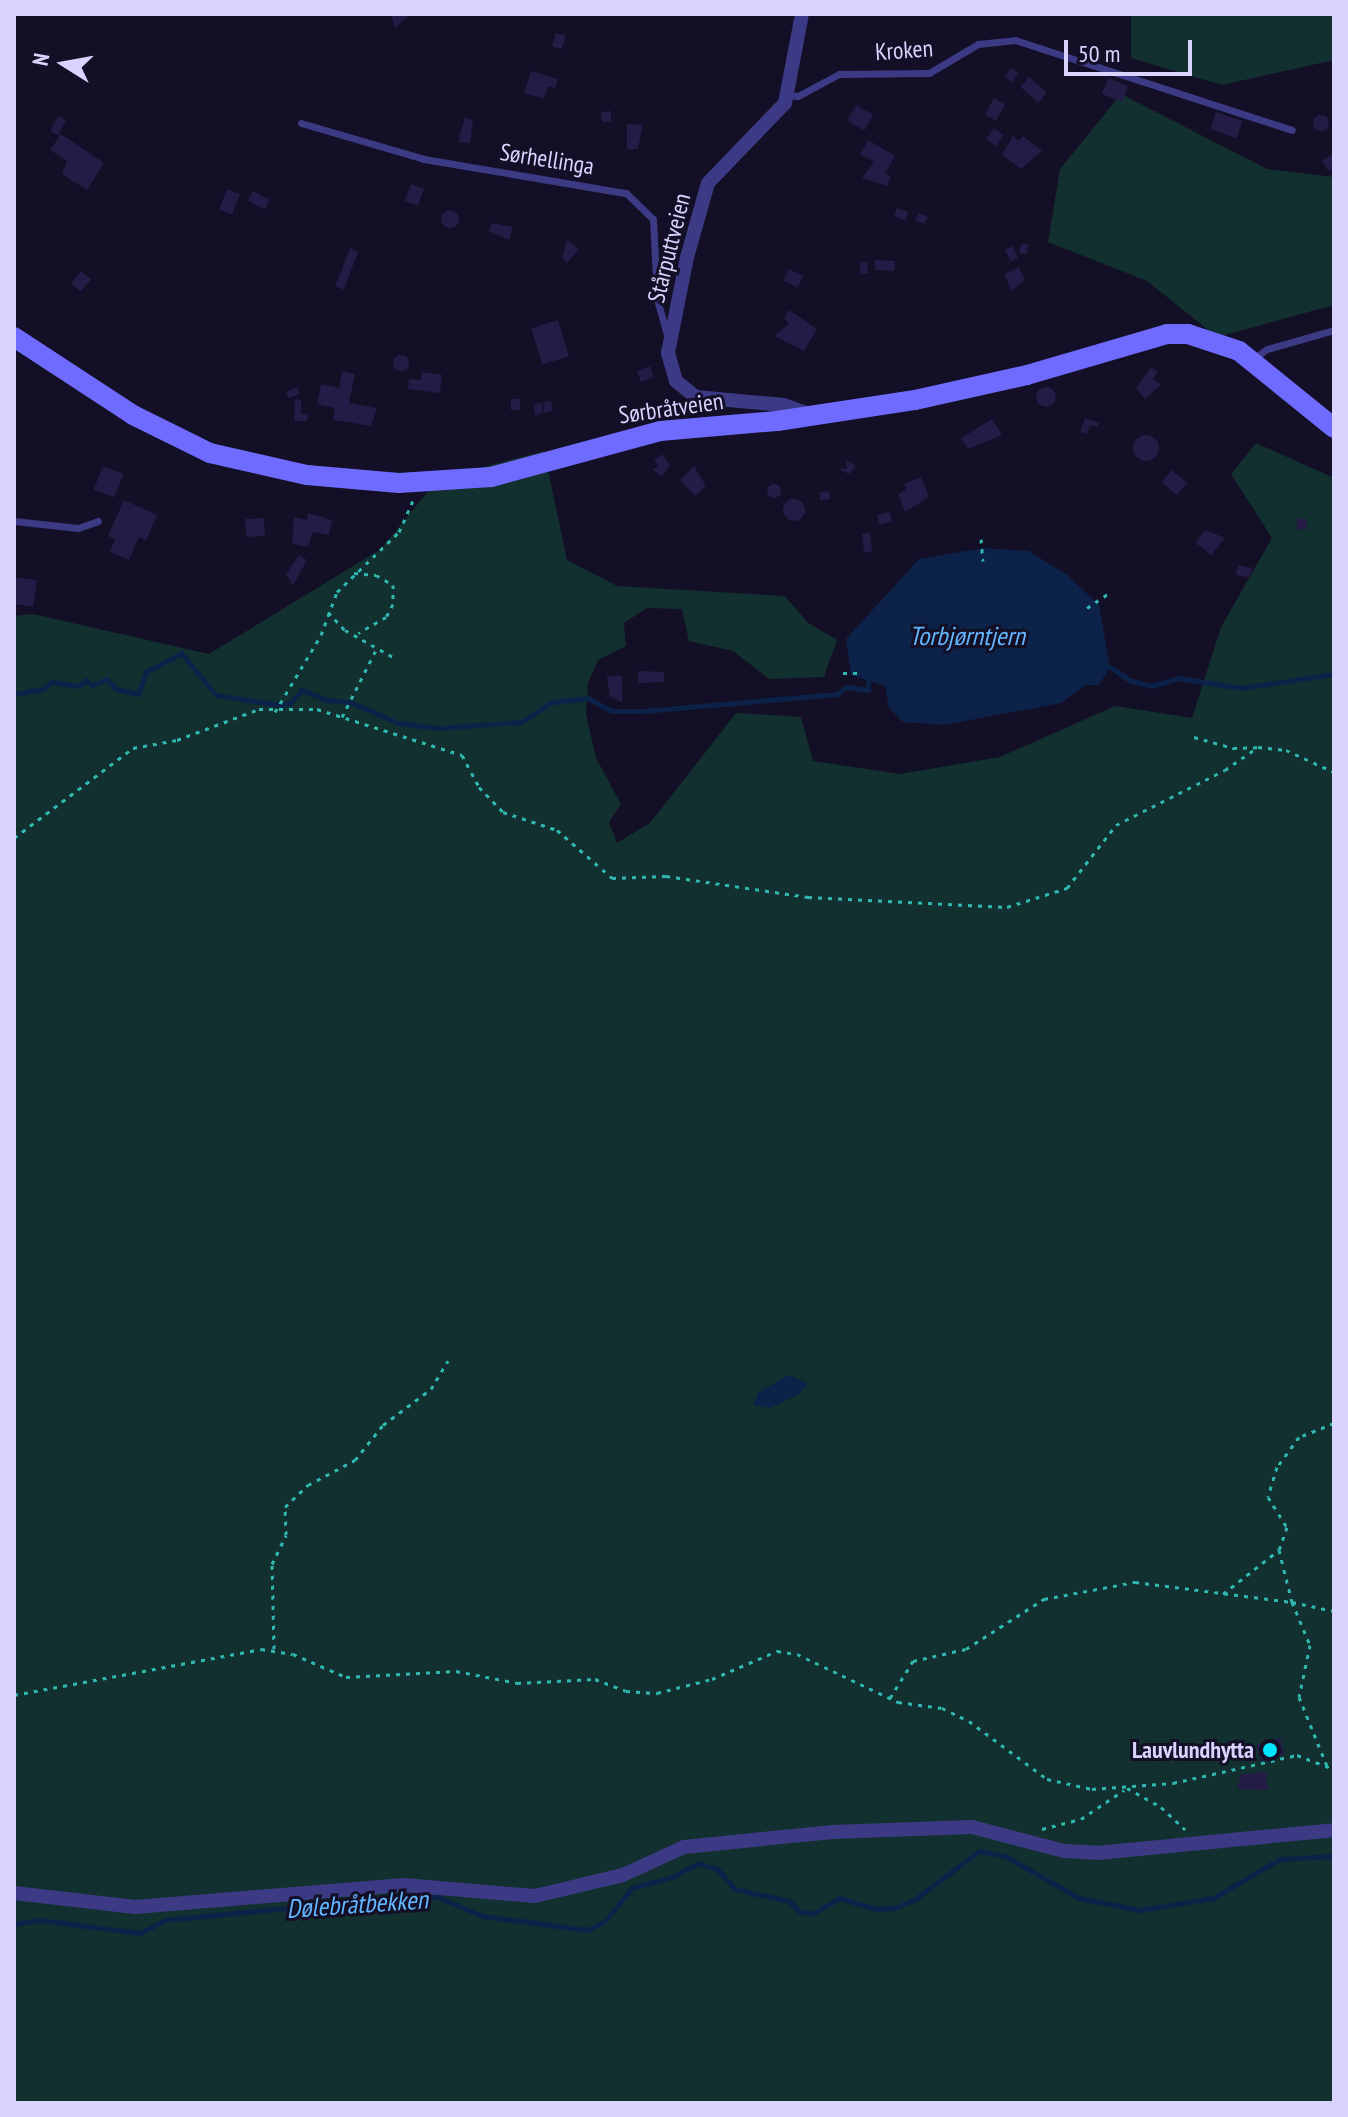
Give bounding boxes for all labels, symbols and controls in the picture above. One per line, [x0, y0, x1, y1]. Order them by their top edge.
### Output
north arrow [24, 24, 104, 104]
scale bar [1068, 24, 1196, 74]
street label: Kroken [874, 34, 934, 66]
text: 50 m [1078, 38, 1120, 69]
text: N [26, 51, 55, 68]
street label: Sørhellinga [498, 137, 596, 181]
street label: Stårputtveien [641, 190, 697, 306]
street label: Sørbråtveien [617, 386, 725, 430]
water label: Torbjørntjern [909, 620, 1025, 652]
place label: Lauvlundhytta [1132, 1736, 1254, 1764]
marker: Lauvlundhytta [1261, 1741, 1279, 1759]
water label: Dølebråtbekken [285, 1883, 429, 1925]

